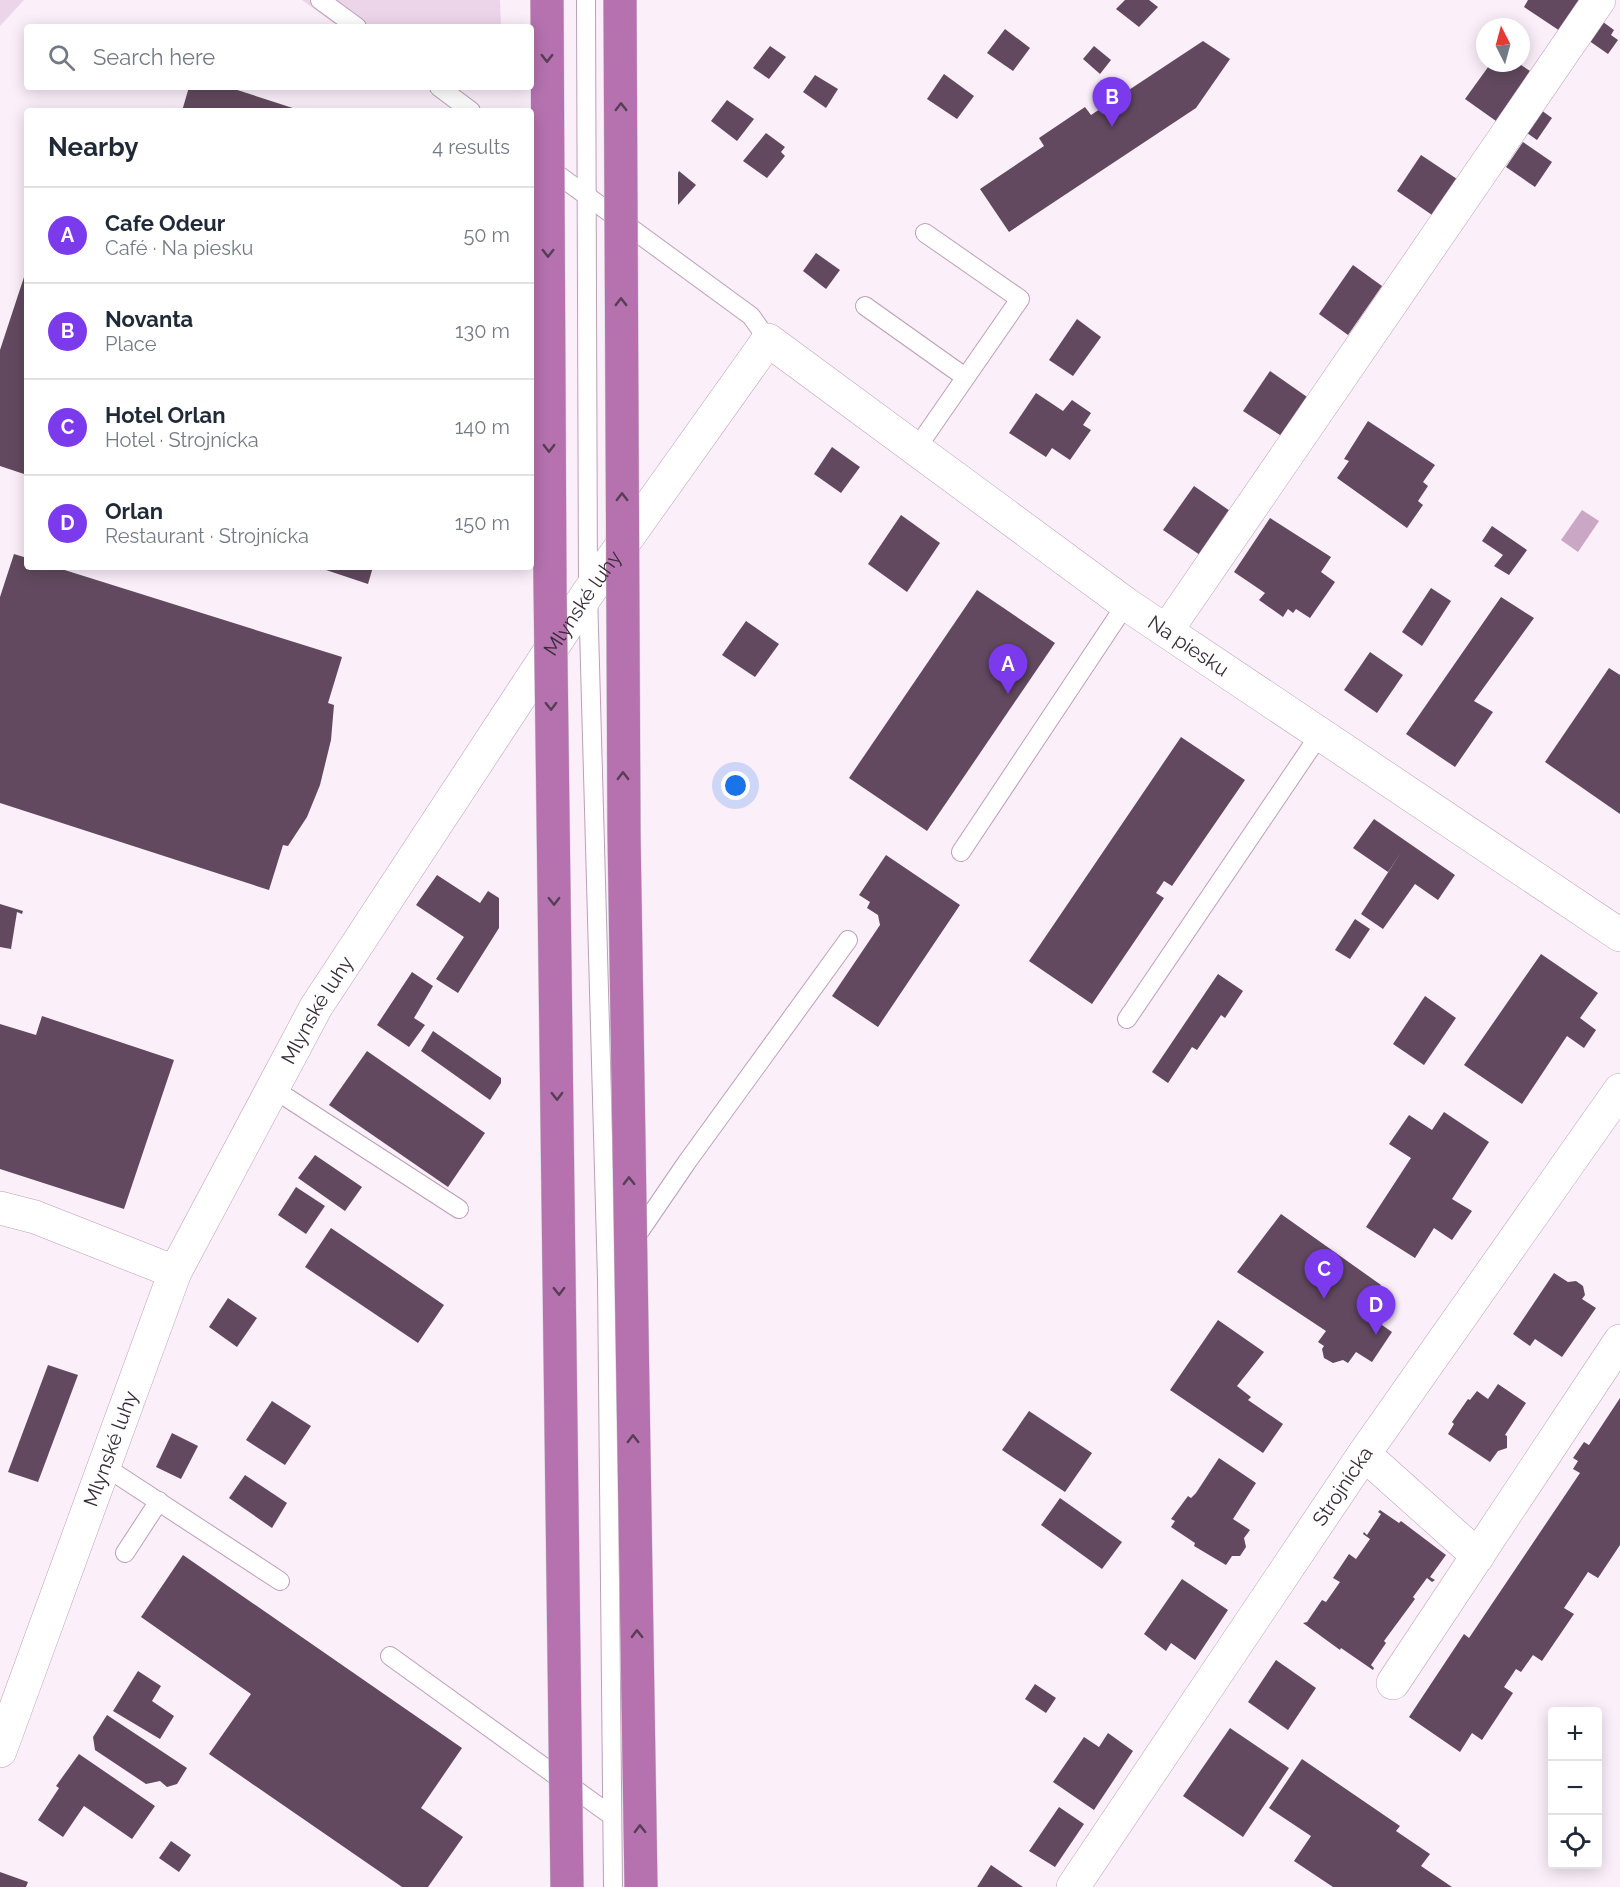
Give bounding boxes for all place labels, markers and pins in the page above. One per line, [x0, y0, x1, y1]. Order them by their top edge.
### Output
pin: B [1092, 78, 1132, 127]
pin: A [988, 644, 1028, 694]
pin: C [1304, 1250, 1344, 1299]
pin: D [1356, 1286, 1396, 1335]

